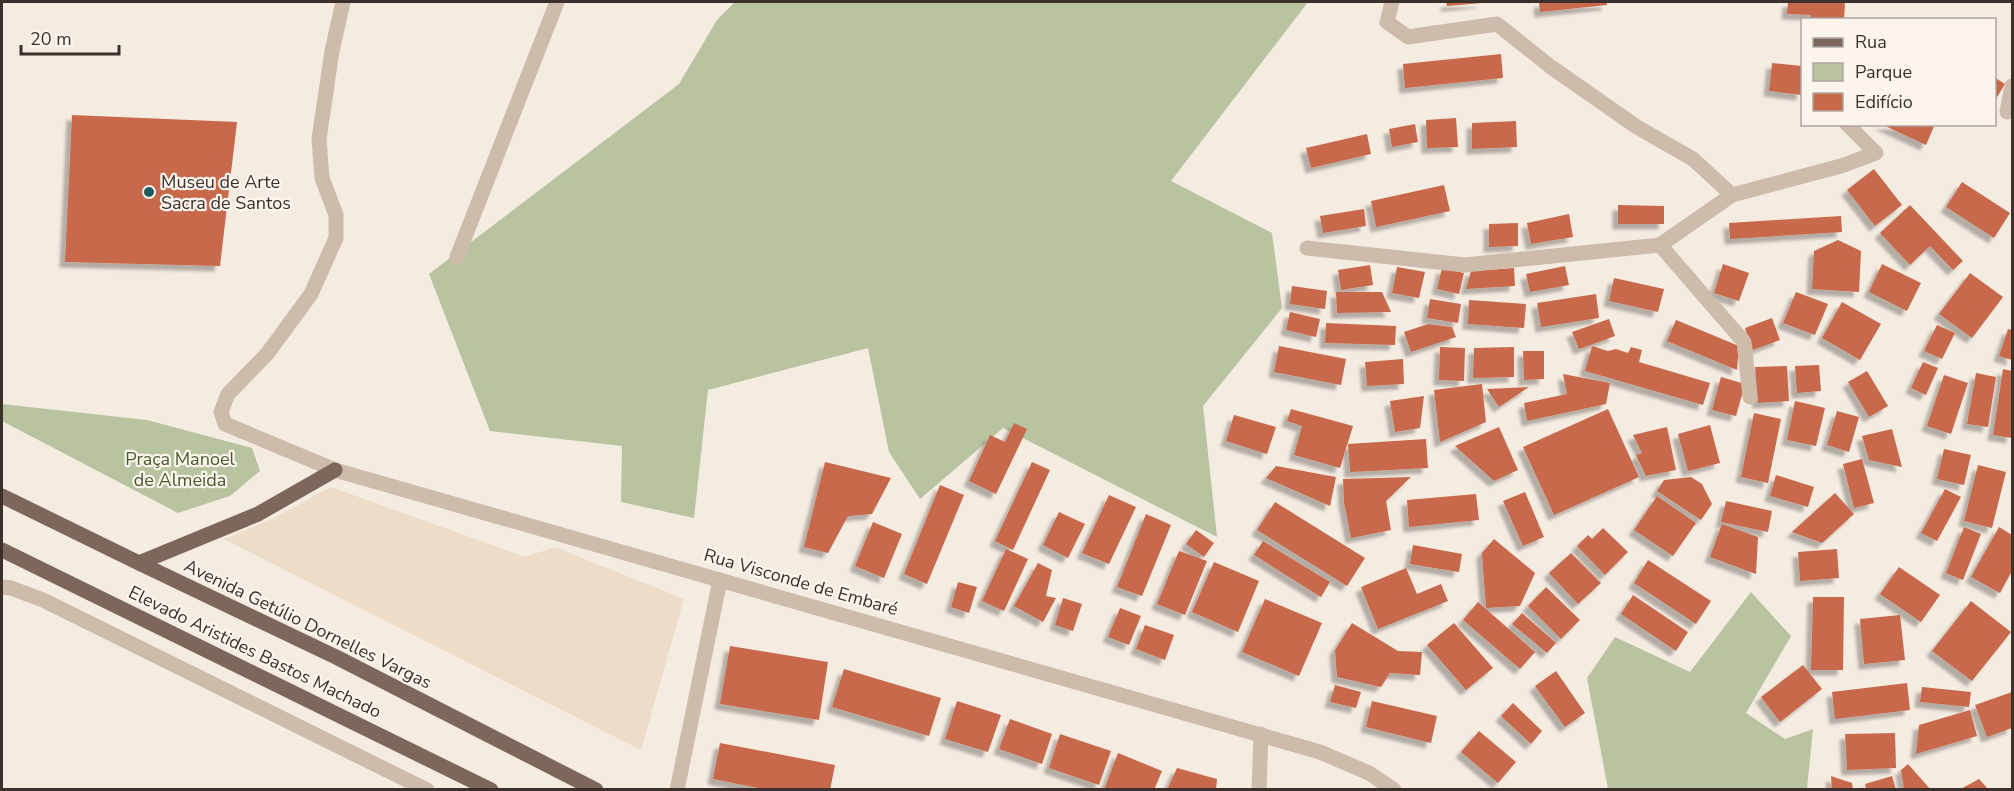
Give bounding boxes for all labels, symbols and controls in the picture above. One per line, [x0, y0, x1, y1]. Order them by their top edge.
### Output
scale bar [21, 18, 118, 56]
legend [1801, 18, 1996, 126]
text: 20 m [30, 27, 72, 51]
text: Rua [1855, 30, 1887, 54]
text: Parque [1855, 60, 1912, 84]
text: Edifício [1855, 90, 1913, 114]
place label: Museu de Arte Sacra de Santos [161, 170, 291, 215]
marker: Museu de Arte Sacra de Santos [142, 185, 156, 199]
park label: Praça Manoel de Almeida [125, 447, 235, 492]
street label: Rua Visconde de Embaré [701, 543, 901, 621]
street label: Avenida Getúlio Dornelles Vargas [180, 553, 436, 695]
street label: Elevado Aristides Bastos Machado [125, 580, 385, 724]

